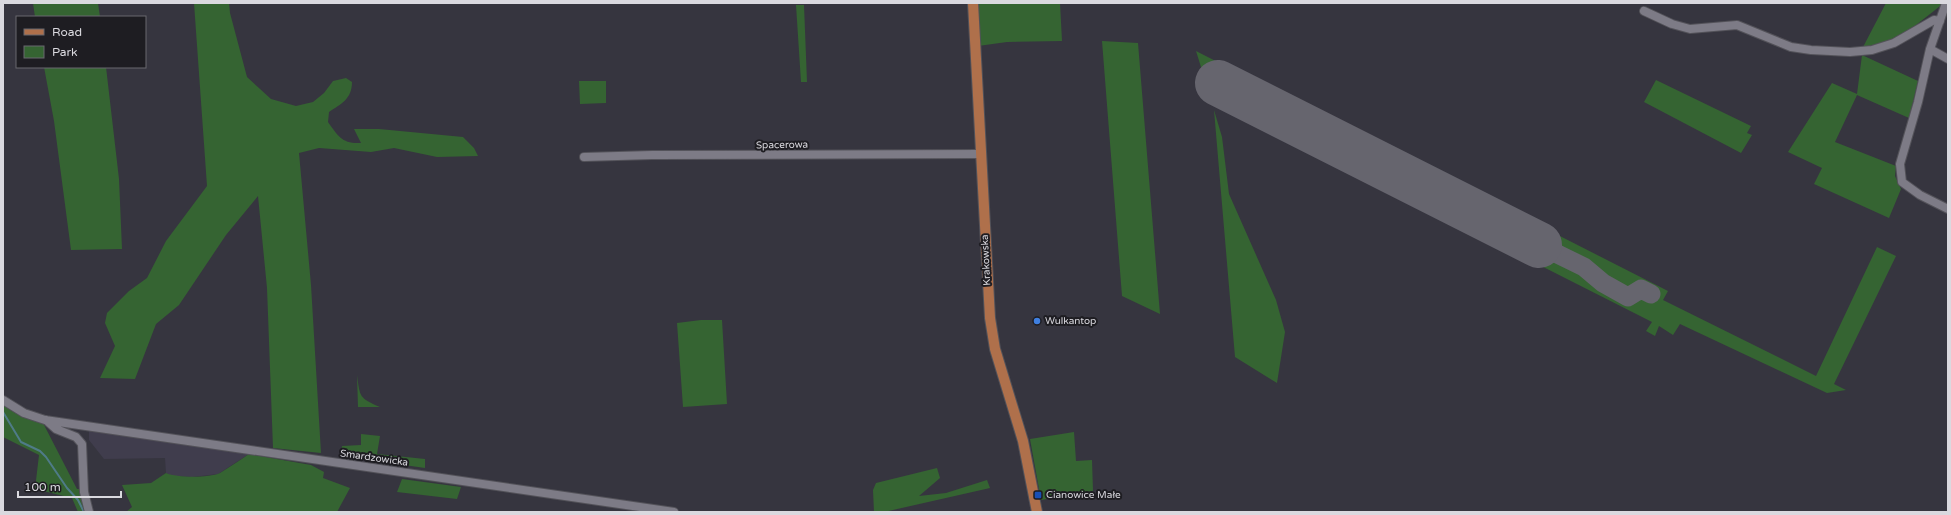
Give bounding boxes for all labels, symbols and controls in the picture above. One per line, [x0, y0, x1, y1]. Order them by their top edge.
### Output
legend [16, 16, 146, 68]
text: Road [52, 25, 82, 39]
text: Park [52, 45, 78, 59]
street label: Spacerowa [756, 139, 808, 151]
street label: Krakowska [979, 234, 993, 286]
place label: Wulkantop [1045, 315, 1096, 327]
marker: Wulkantop [1032, 316, 1042, 326]
street label: Smardzowicka [339, 447, 409, 469]
scale bar [18, 473, 121, 499]
text: 100 m [24, 480, 61, 494]
place label: Cianowice Małe [1046, 489, 1121, 501]
marker: Cianowice Małe [1033, 490, 1043, 500]

